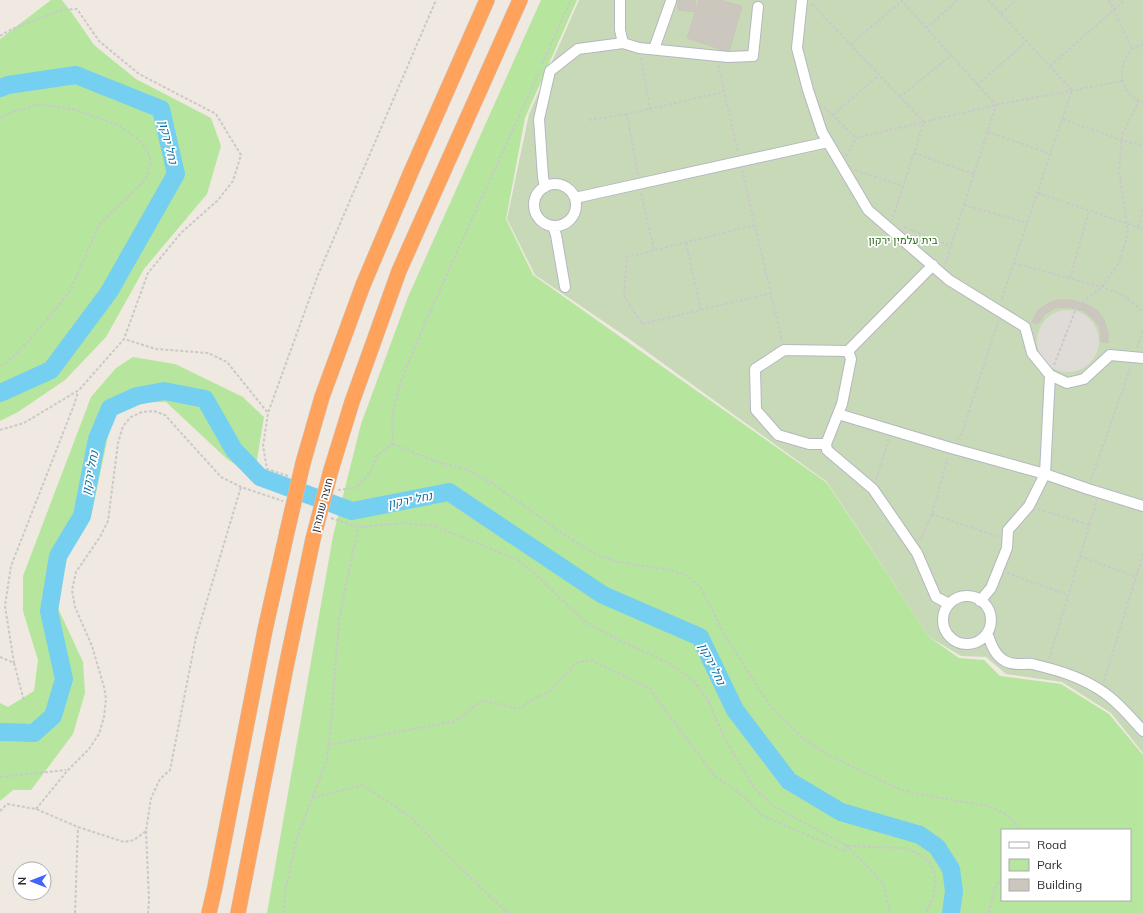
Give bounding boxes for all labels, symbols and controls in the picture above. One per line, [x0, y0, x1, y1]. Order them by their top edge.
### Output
water label: נחל ירקון [156, 118, 182, 167]
park label: בית עלמין ירקון [868, 233, 938, 247]
water label: נחל ירקון [78, 448, 101, 496]
street label: חוצה שומרון [308, 476, 336, 534]
water label: נחל ירקון [386, 488, 435, 511]
water label: נחל ירקון [696, 640, 730, 689]
legend [1001, 829, 1131, 901]
text: Road [1037, 837, 1066, 852]
text: Park [1037, 857, 1063, 872]
north arrow [12, 861, 52, 901]
text: N [15, 877, 29, 885]
text: Building [1037, 877, 1082, 892]

